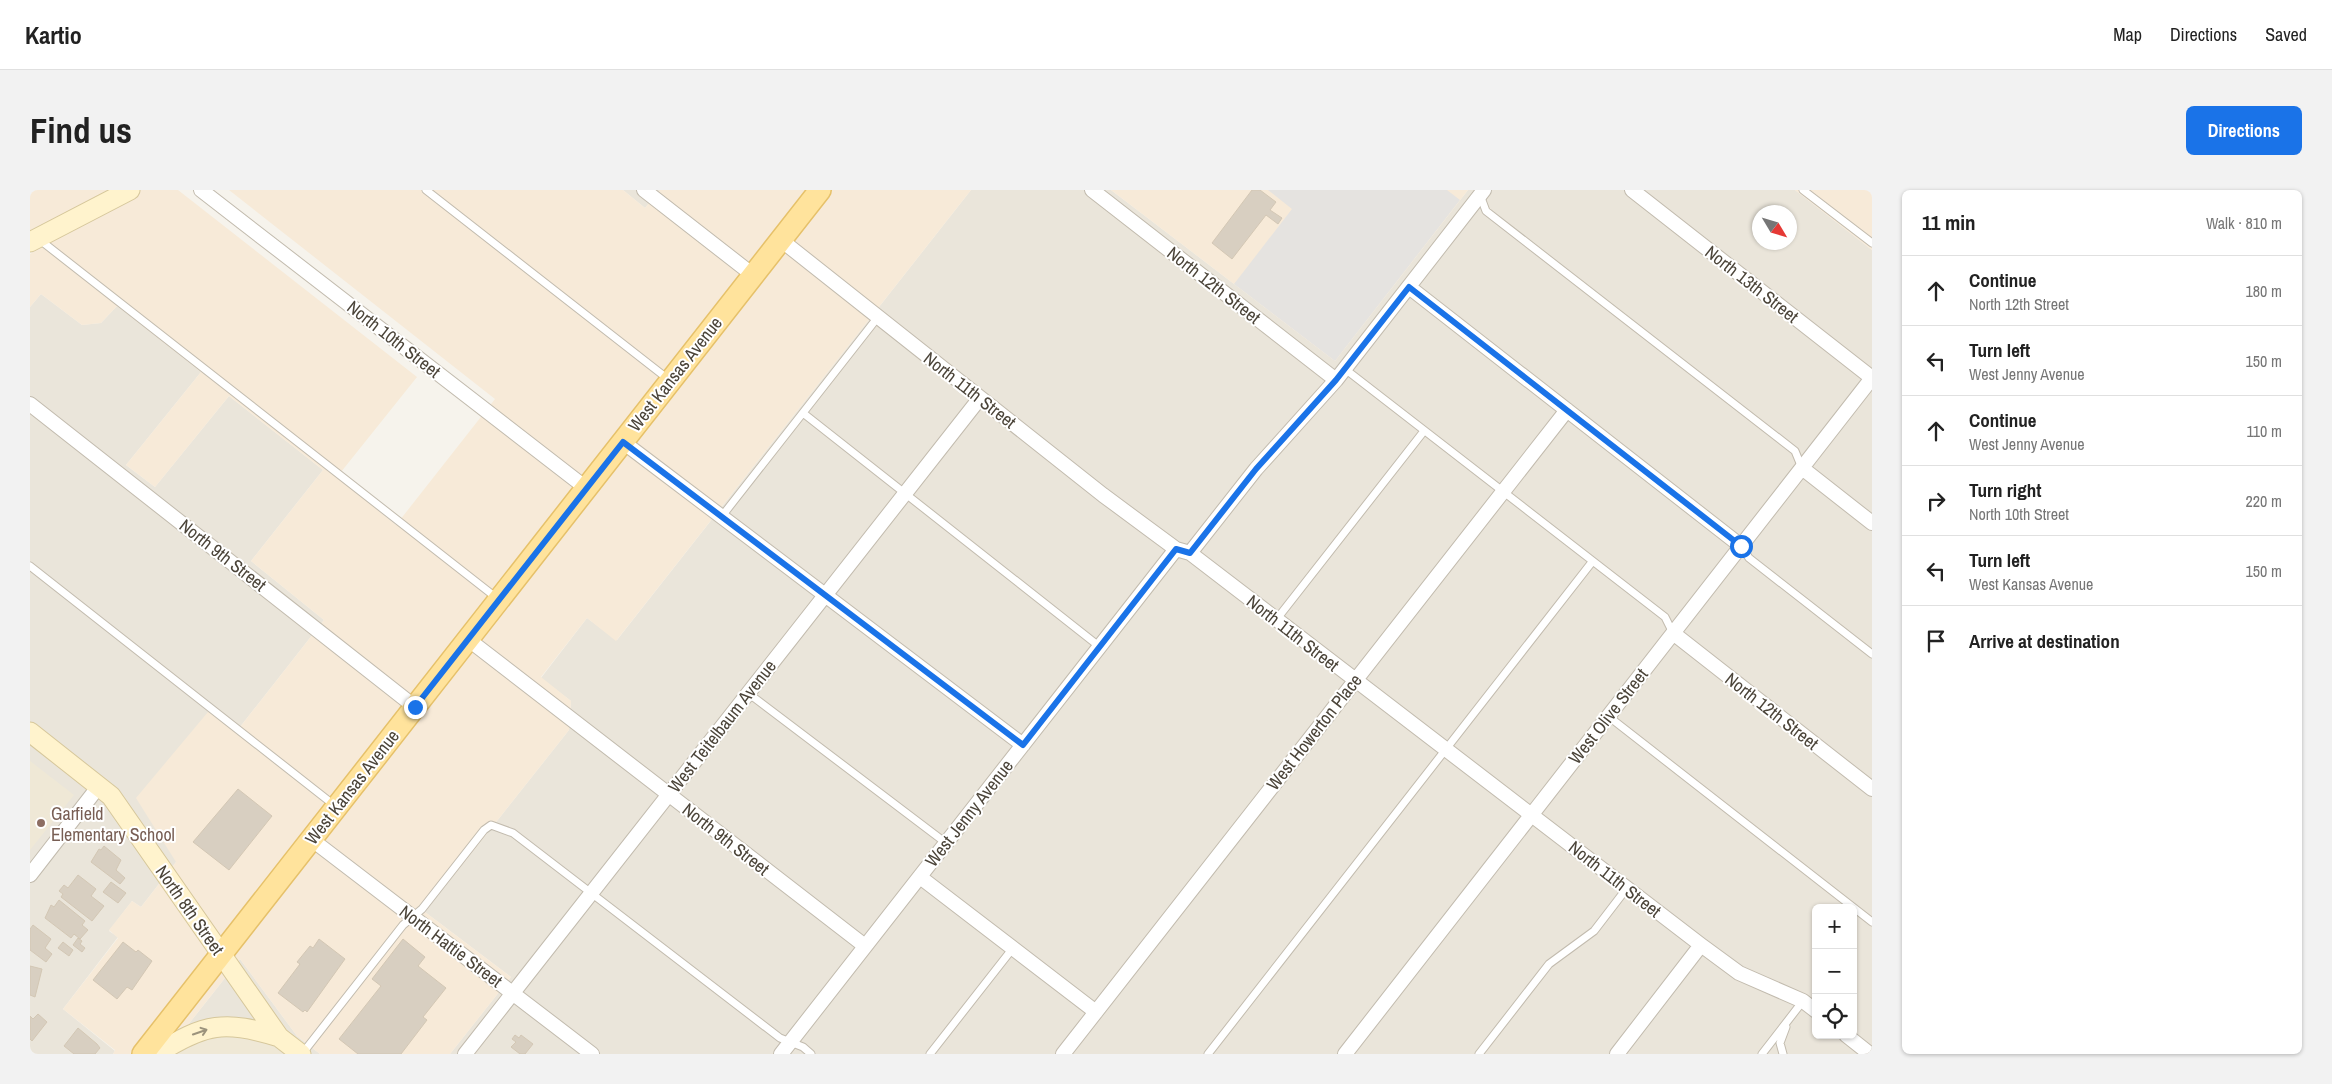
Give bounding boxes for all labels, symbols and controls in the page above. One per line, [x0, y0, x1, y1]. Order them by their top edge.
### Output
text: Kartio [25, 19, 82, 51]
text: Map [2113, 22, 2142, 47]
text: Directions [2170, 22, 2237, 47]
text: Saved [2265, 22, 2307, 47]
button: Directions [2186, 106, 2302, 155]
text: Find us [30, 107, 132, 154]
north arrow [1752, 205, 1797, 250]
text: 11 min [1922, 208, 1976, 237]
text: Walk · 810 m [2206, 212, 2282, 234]
street label: North 13th Street [1700, 240, 1804, 328]
street label: North 12th Street [1162, 241, 1266, 329]
text: Continue [1969, 267, 2037, 293]
icon: ahead [1922, 277, 1950, 305]
text: 180 m [2246, 280, 2282, 302]
text: North 12th Street [1969, 293, 2069, 315]
street label: North 10th Street [342, 295, 446, 383]
street label: West Kansas Avenue [622, 311, 728, 437]
text: Turn left [1969, 337, 2030, 363]
street label: North 11th Street [918, 346, 1022, 434]
icon: left [1922, 347, 1950, 375]
text: 150 m [2246, 350, 2282, 372]
text: West Jenny Avenue [1969, 363, 2085, 385]
text: Continue [1969, 407, 2037, 433]
icon: ahead [1922, 417, 1950, 445]
text: 110 m [2246, 420, 2282, 442]
text: West Jenny Avenue [1969, 433, 2085, 455]
text: Turn right [1969, 477, 2041, 503]
icon: right [1922, 487, 1950, 515]
text: 220 m [2246, 490, 2282, 512]
text: North 10th Street [1969, 503, 2069, 525]
street label: North 9th Street [174, 513, 272, 597]
route start [1730, 535, 1753, 558]
text: Turn left [1969, 547, 2030, 573]
icon: left [1922, 557, 1950, 585]
text: 150 m [2246, 560, 2282, 582]
text: West Kansas Avenue [1969, 573, 2093, 595]
street label: North 11th Street [1241, 589, 1345, 677]
icon: arrive [1922, 627, 1950, 655]
text: Arrive at destination [1969, 628, 2120, 654]
street label: West Teitelbaum Avenue [662, 654, 782, 798]
street label: West Olive Street [1563, 663, 1653, 769]
street label: North 12th Street [1720, 667, 1824, 755]
street label: West Howerton Place [1261, 668, 1367, 796]
route end [404, 696, 427, 719]
street label: West Kansas Avenue [299, 724, 405, 850]
street label: West Jenny Avenue [919, 754, 1019, 872]
street label: North 9th Street [677, 797, 775, 881]
place label: Garfield Elementary School [51, 801, 175, 847]
marker: Garfield Elementary School [35, 817, 47, 829]
street label: North 11th Street [1563, 835, 1667, 923]
street label: North 8th Street [150, 860, 230, 960]
street label: North Hattie Street [394, 899, 508, 993]
map controls [1812, 904, 1857, 1039]
button: + [1812, 904, 1857, 949]
button: − [1812, 949, 1857, 994]
button: locate [1812, 994, 1857, 1039]
one-way arrow [191, 1026, 207, 1036]

